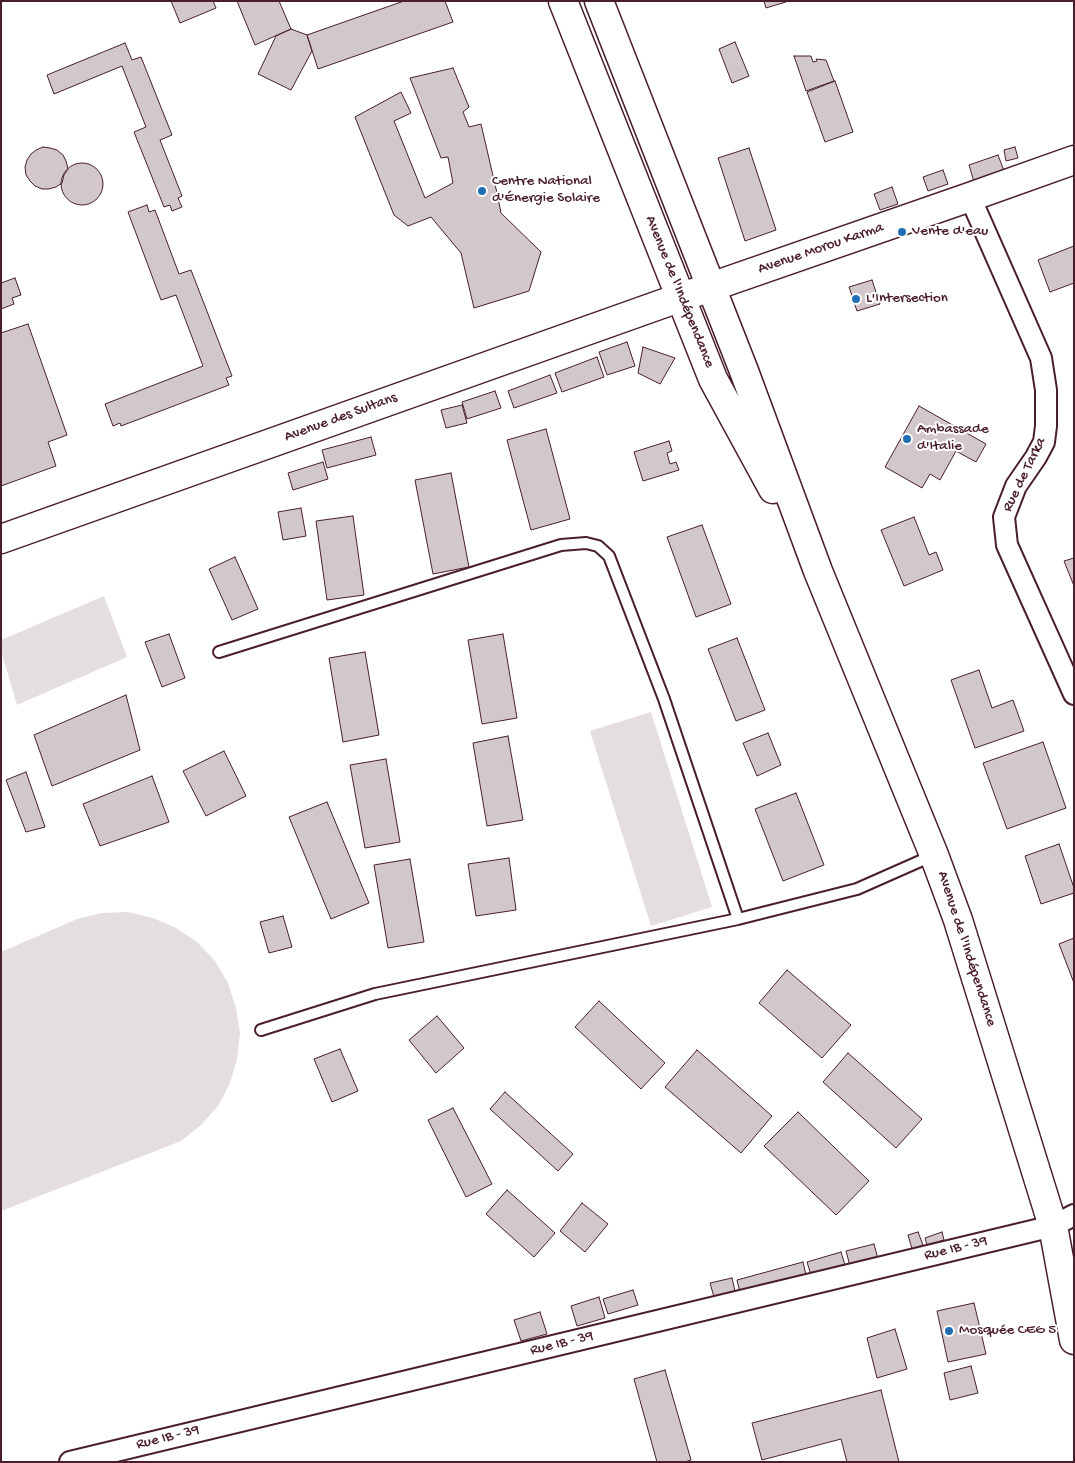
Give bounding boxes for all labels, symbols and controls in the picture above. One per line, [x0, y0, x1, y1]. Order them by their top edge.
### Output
place label: Centre National d'Énergie Solaire [492, 173, 600, 208]
marker: Centre National d'Énergie Solaire [476, 185, 488, 197]
street label: Avenue de l'Indépendance [640, 213, 718, 371]
street label: Avenue Morou Karma [756, 219, 886, 279]
place label: Vente d'eau [912, 223, 988, 241]
marker: Vente d'eau [896, 226, 908, 238]
place label: L'Intersection [866, 290, 948, 308]
marker: L'Intersection [850, 293, 862, 305]
street label: Avenue des Sultans [282, 389, 400, 447]
place label: Ambassade d'Italie [917, 421, 989, 456]
marker: Ambassade d'Italie [901, 433, 913, 445]
street label: Rue de Tarka [999, 435, 1051, 515]
street label: Avenue de l'Indépendance [932, 869, 1000, 1029]
street label: Rue IB - 39 [922, 1232, 990, 1266]
place label: Mosquée CEG 5 [959, 1322, 1056, 1340]
marker: Mosquée CEG 5 [943, 1325, 955, 1337]
street label: Rue IB - 39 [528, 1327, 596, 1361]
street label: Rue IB - 39 [134, 1421, 202, 1455]

